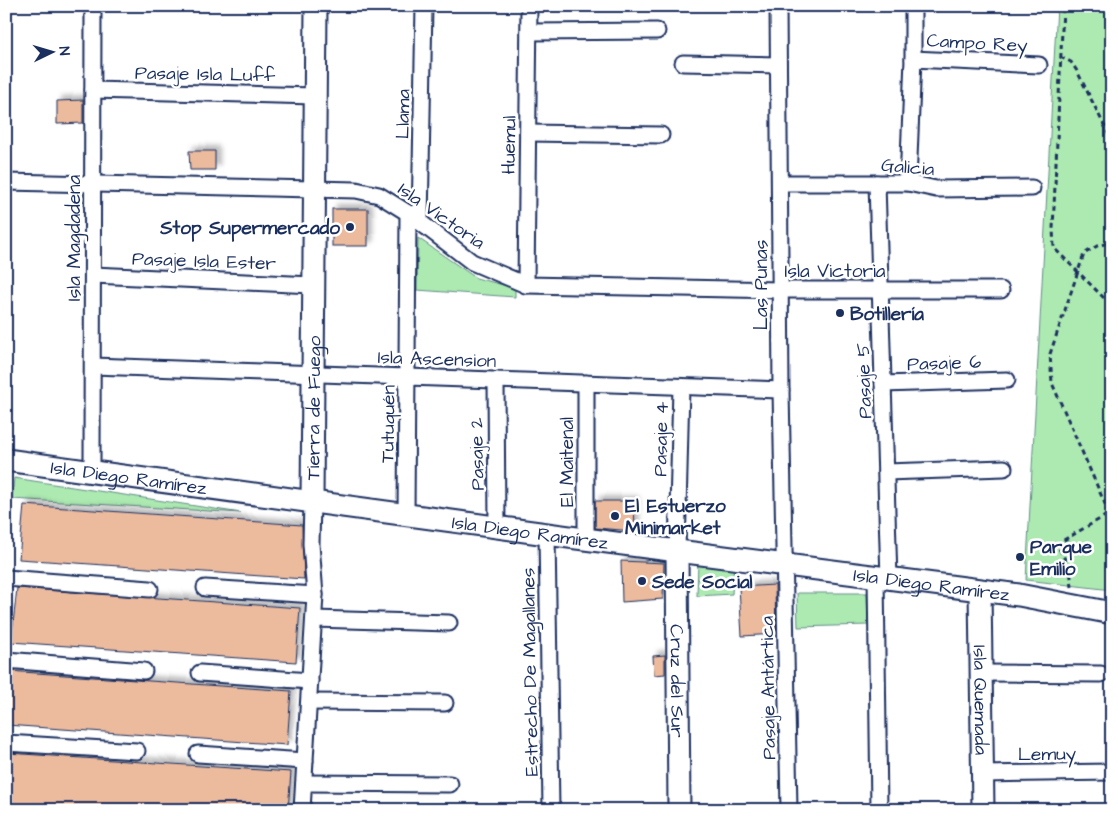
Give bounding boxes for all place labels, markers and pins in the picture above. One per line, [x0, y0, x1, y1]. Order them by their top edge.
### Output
place label: Stop Supermercado [159, 215, 340, 242]
marker: Stop Supermercado [344, 221, 356, 233]
place label: Botillería [850, 301, 924, 328]
marker: Botillería [834, 307, 846, 319]
place label: El Estuerzo Minimarket [625, 493, 726, 542]
marker: El Estuerzo Minimarket [609, 510, 621, 522]
place label: Parque Emilio [1030, 534, 1093, 583]
marker: Parque Emilio [1014, 551, 1026, 563]
place label: Sede Social [651, 569, 753, 596]
marker: Sede Social [636, 575, 648, 587]

